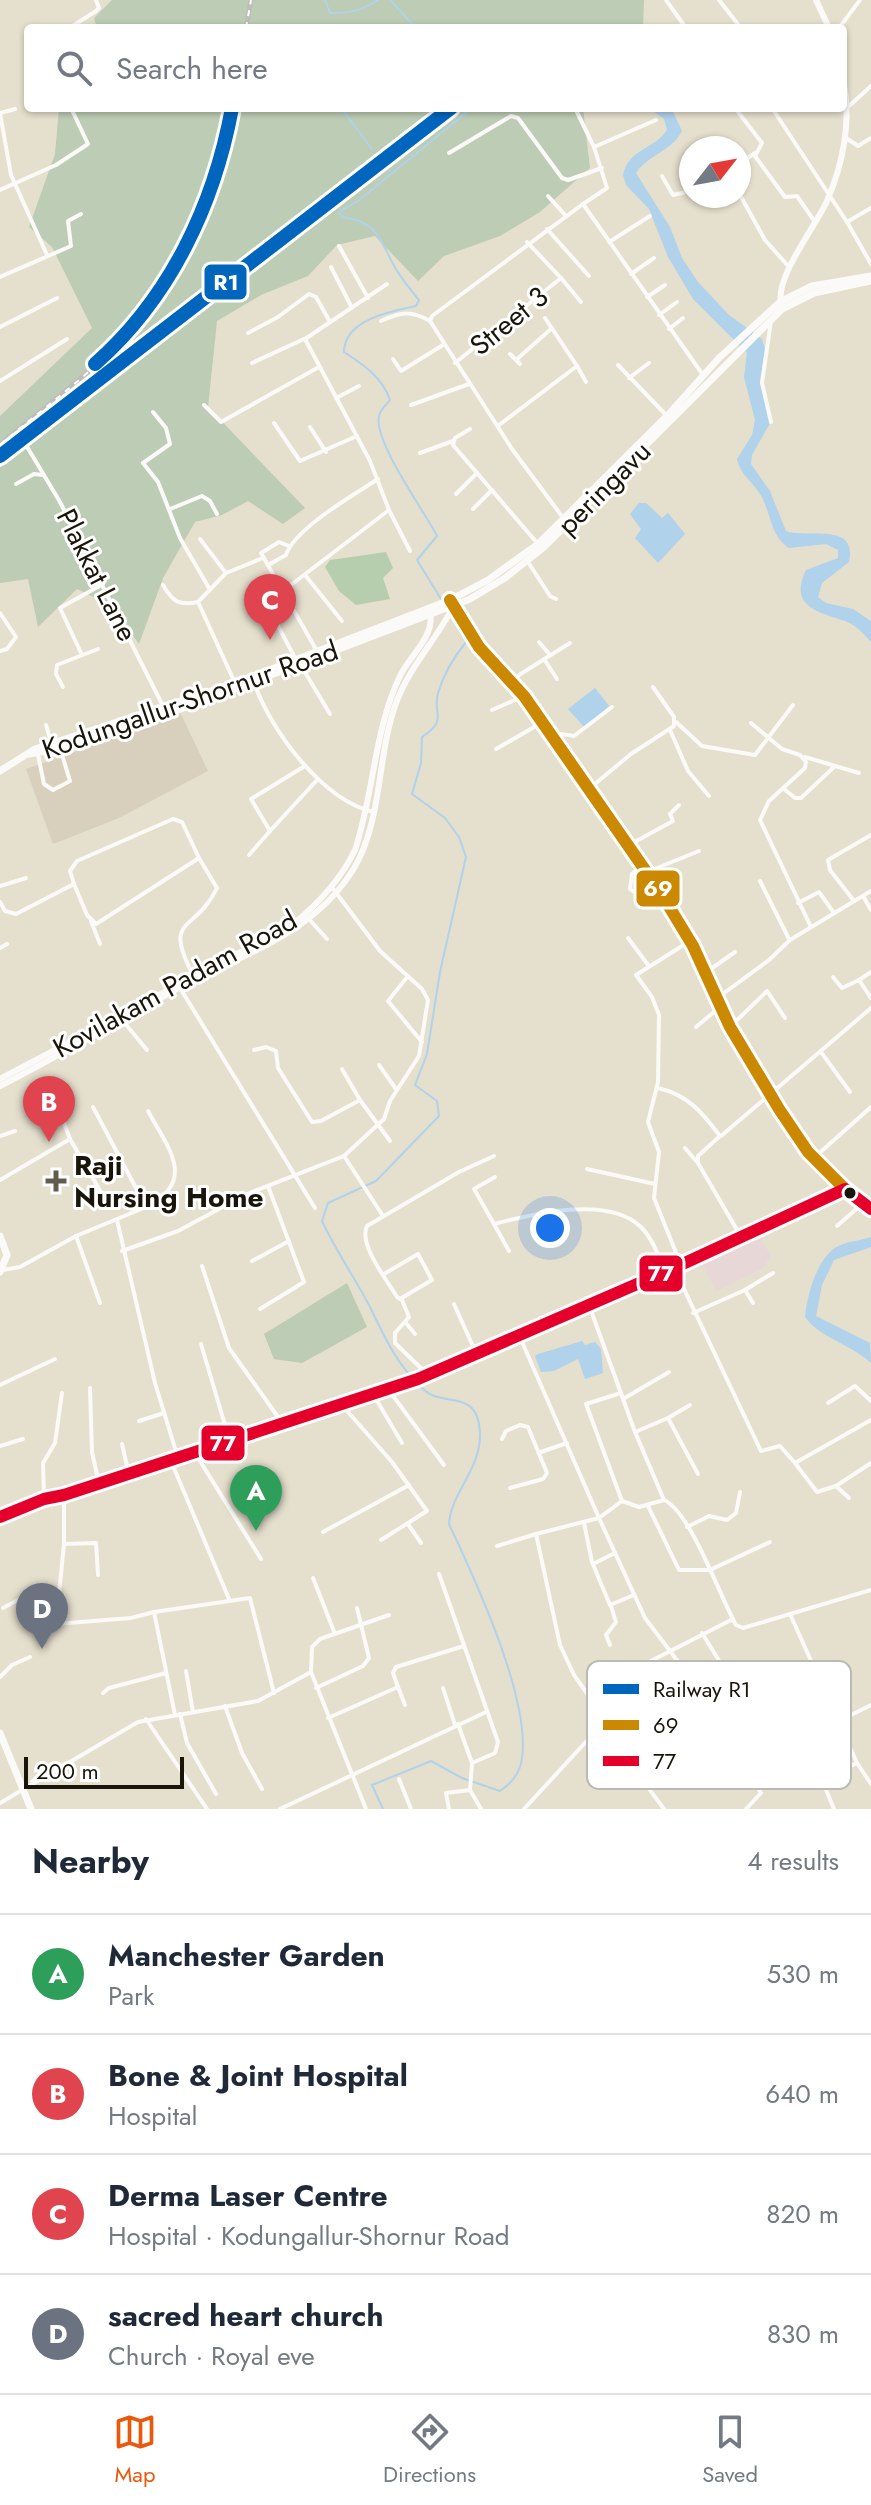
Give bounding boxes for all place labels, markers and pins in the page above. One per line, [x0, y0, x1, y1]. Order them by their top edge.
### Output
pin: C [244, 574, 296, 640]
pin: B [23, 1076, 75, 1142]
place label: Raji Nursing Home [74, 1145, 263, 1218]
marker: Raji Nursing Home [45, 1170, 67, 1192]
unlabelled marker [842, 1185, 858, 1201]
pin: A [230, 1465, 282, 1531]
pin: D [16, 1583, 68, 1649]

